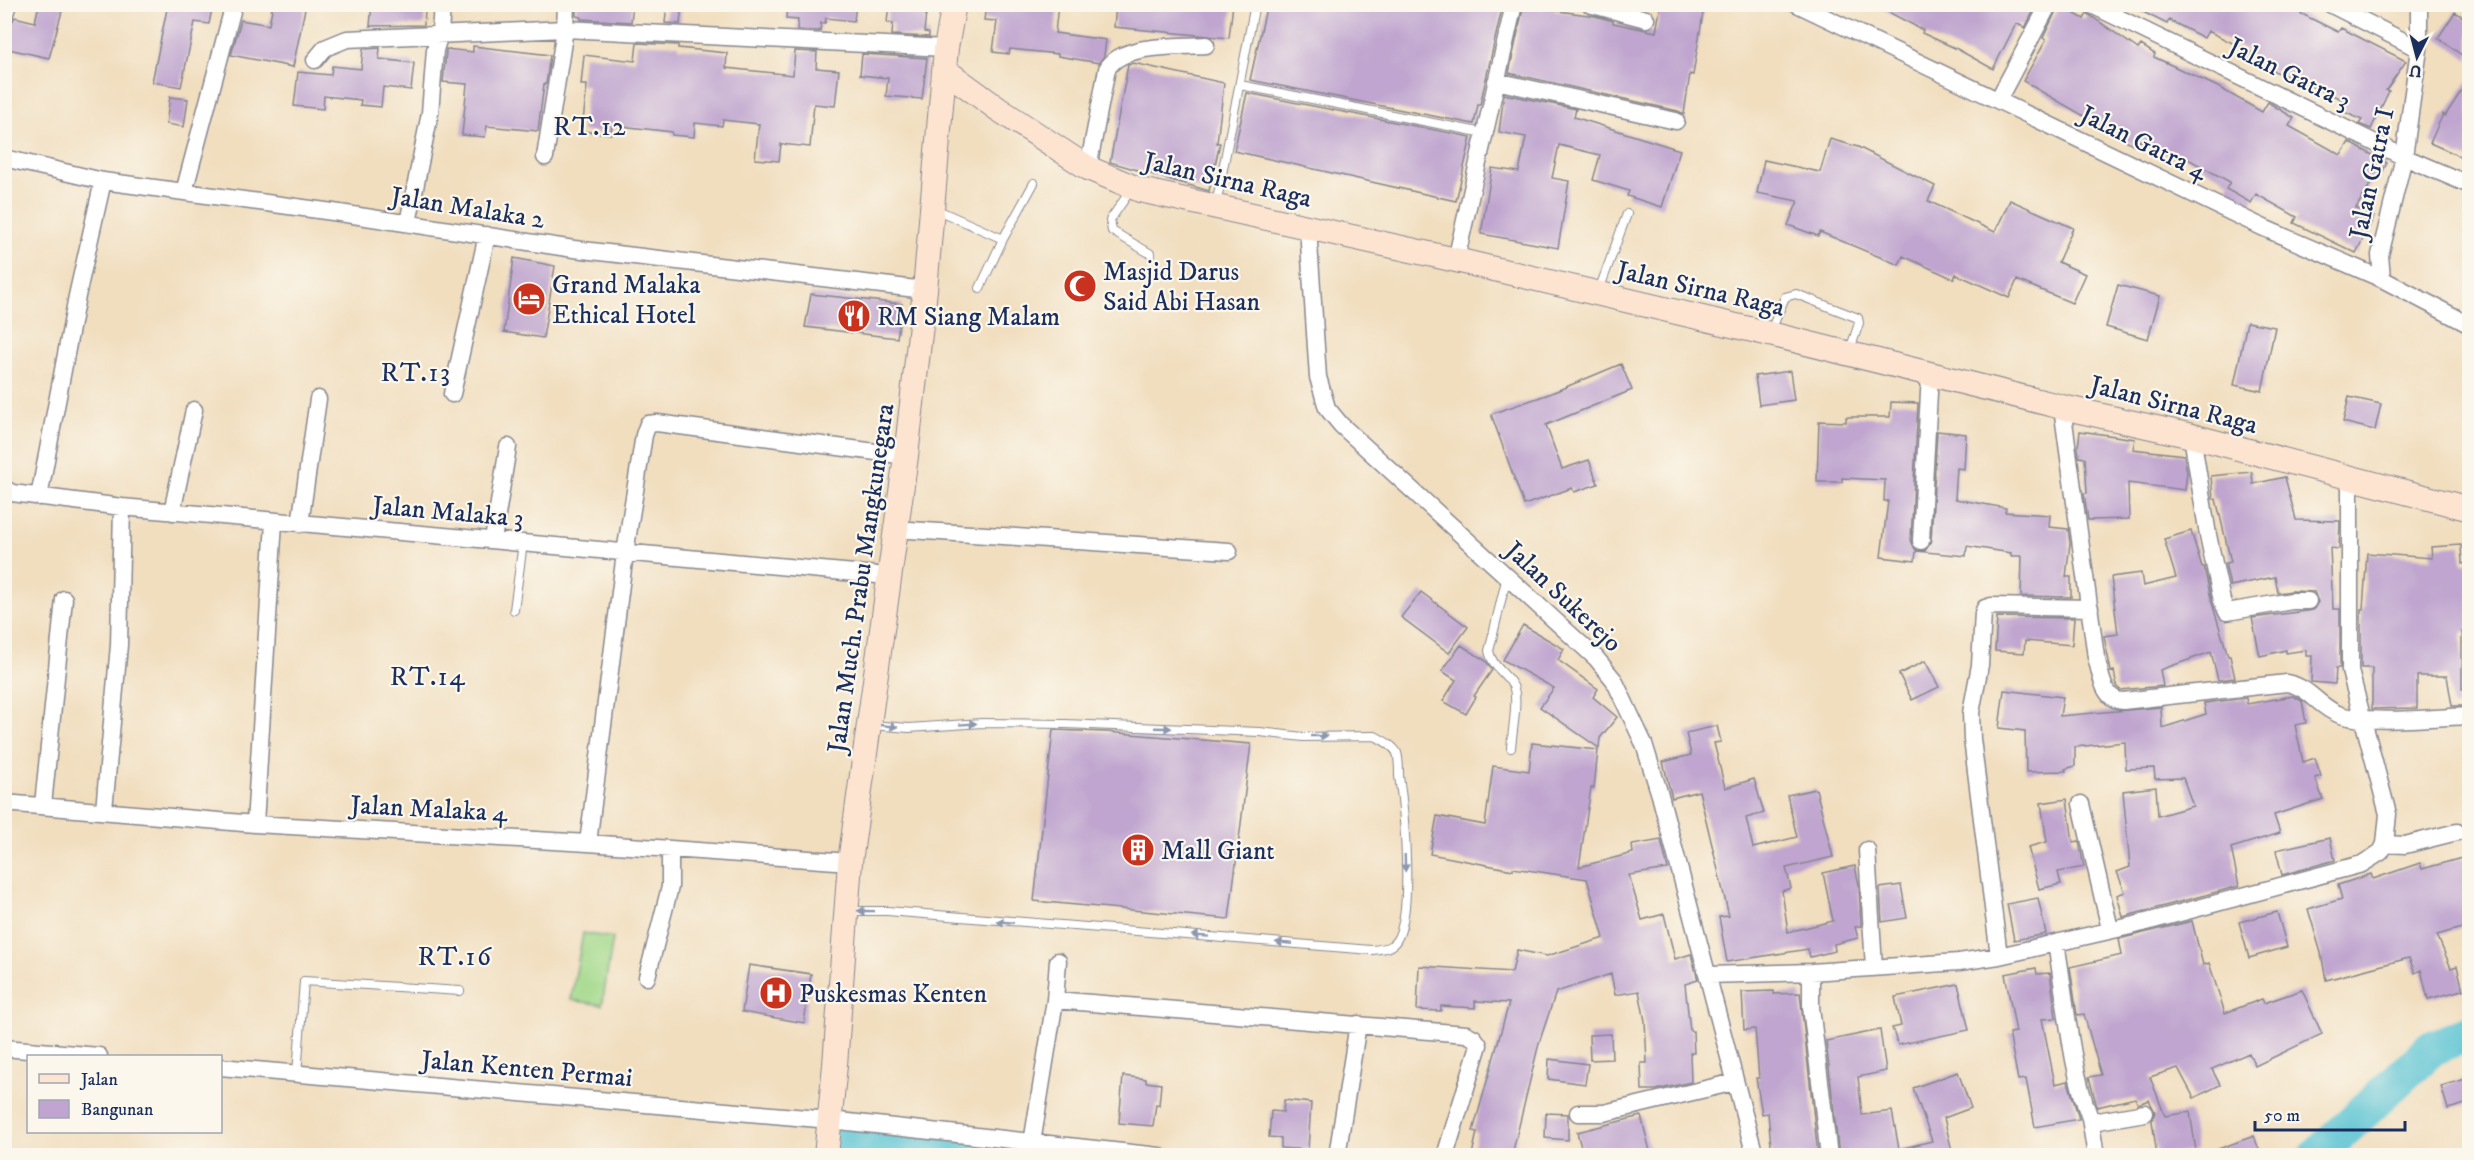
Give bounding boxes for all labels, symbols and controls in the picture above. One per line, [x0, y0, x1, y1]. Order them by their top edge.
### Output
north arrow [2387, 27, 2447, 87]
street label: Jalan Gatra 3 [2221, 30, 2356, 118]
text: U [2408, 60, 2423, 82]
street label: Jalan Gatra 4 [2072, 97, 2213, 189]
street label: Jalan Gatra I [2342, 105, 2402, 244]
district label: RT.12 [553, 110, 627, 144]
street label: Jalan Sirna Raga [1139, 145, 1315, 216]
street label: Jalan Malaka 2 [387, 180, 547, 237]
street label: Jalan Sirna Raga [1612, 254, 1788, 325]
place label: Masjid Darus Said Abi Hasan [1103, 256, 1261, 319]
mosque icon: Masjid Darus Said Abi Hasan [1062, 268, 1098, 304]
place label: Grand Malaka Ethical Hotel [552, 269, 701, 332]
hotel icon: Grand Malaka Ethical Hotel [511, 281, 547, 317]
restaurant icon: RM Siang Malam [836, 298, 872, 334]
place label: RM Siang Malam [877, 301, 1060, 334]
district label: RT.13 [380, 356, 452, 390]
street label: Jalan Sirna Raga [2085, 368, 2261, 442]
street label: Jalan Much. Prabu Mangkunegara [820, 401, 902, 757]
street label: Jalan Malaka 3 [369, 489, 525, 536]
street label: Jalan Sukerejo [1496, 533, 1628, 660]
district label: RT.14 [390, 660, 466, 694]
one-way arrow [958, 719, 977, 729]
one-way arrow [879, 721, 898, 731]
one-way arrow [1153, 724, 1172, 733]
one-way arrow [1309, 732, 1328, 741]
street label: Jalan Malaka 4 [348, 789, 509, 830]
building icon: Mall Giant [1120, 832, 1156, 868]
place label: Mall Giant [1161, 835, 1275, 868]
one-way arrow [1400, 854, 1410, 873]
one-way arrow [857, 906, 876, 916]
one-way arrow [996, 917, 1015, 927]
one-way arrow [1190, 932, 1209, 941]
one-way arrow [1274, 938, 1293, 948]
district label: RT.16 [418, 940, 492, 974]
hospital icon: Puskesmas Kenten [758, 975, 794, 1011]
place label: Puskesmas Kenten [799, 978, 988, 1011]
street label: Jalan Kenten Permai [418, 1044, 634, 1095]
legend [27, 1055, 222, 1133]
text: Jalan [79, 1069, 119, 1091]
scale bar [2255, 1094, 2405, 1132]
text: Bangunan [81, 1099, 154, 1121]
text: 50 m [2264, 1105, 2300, 1127]

